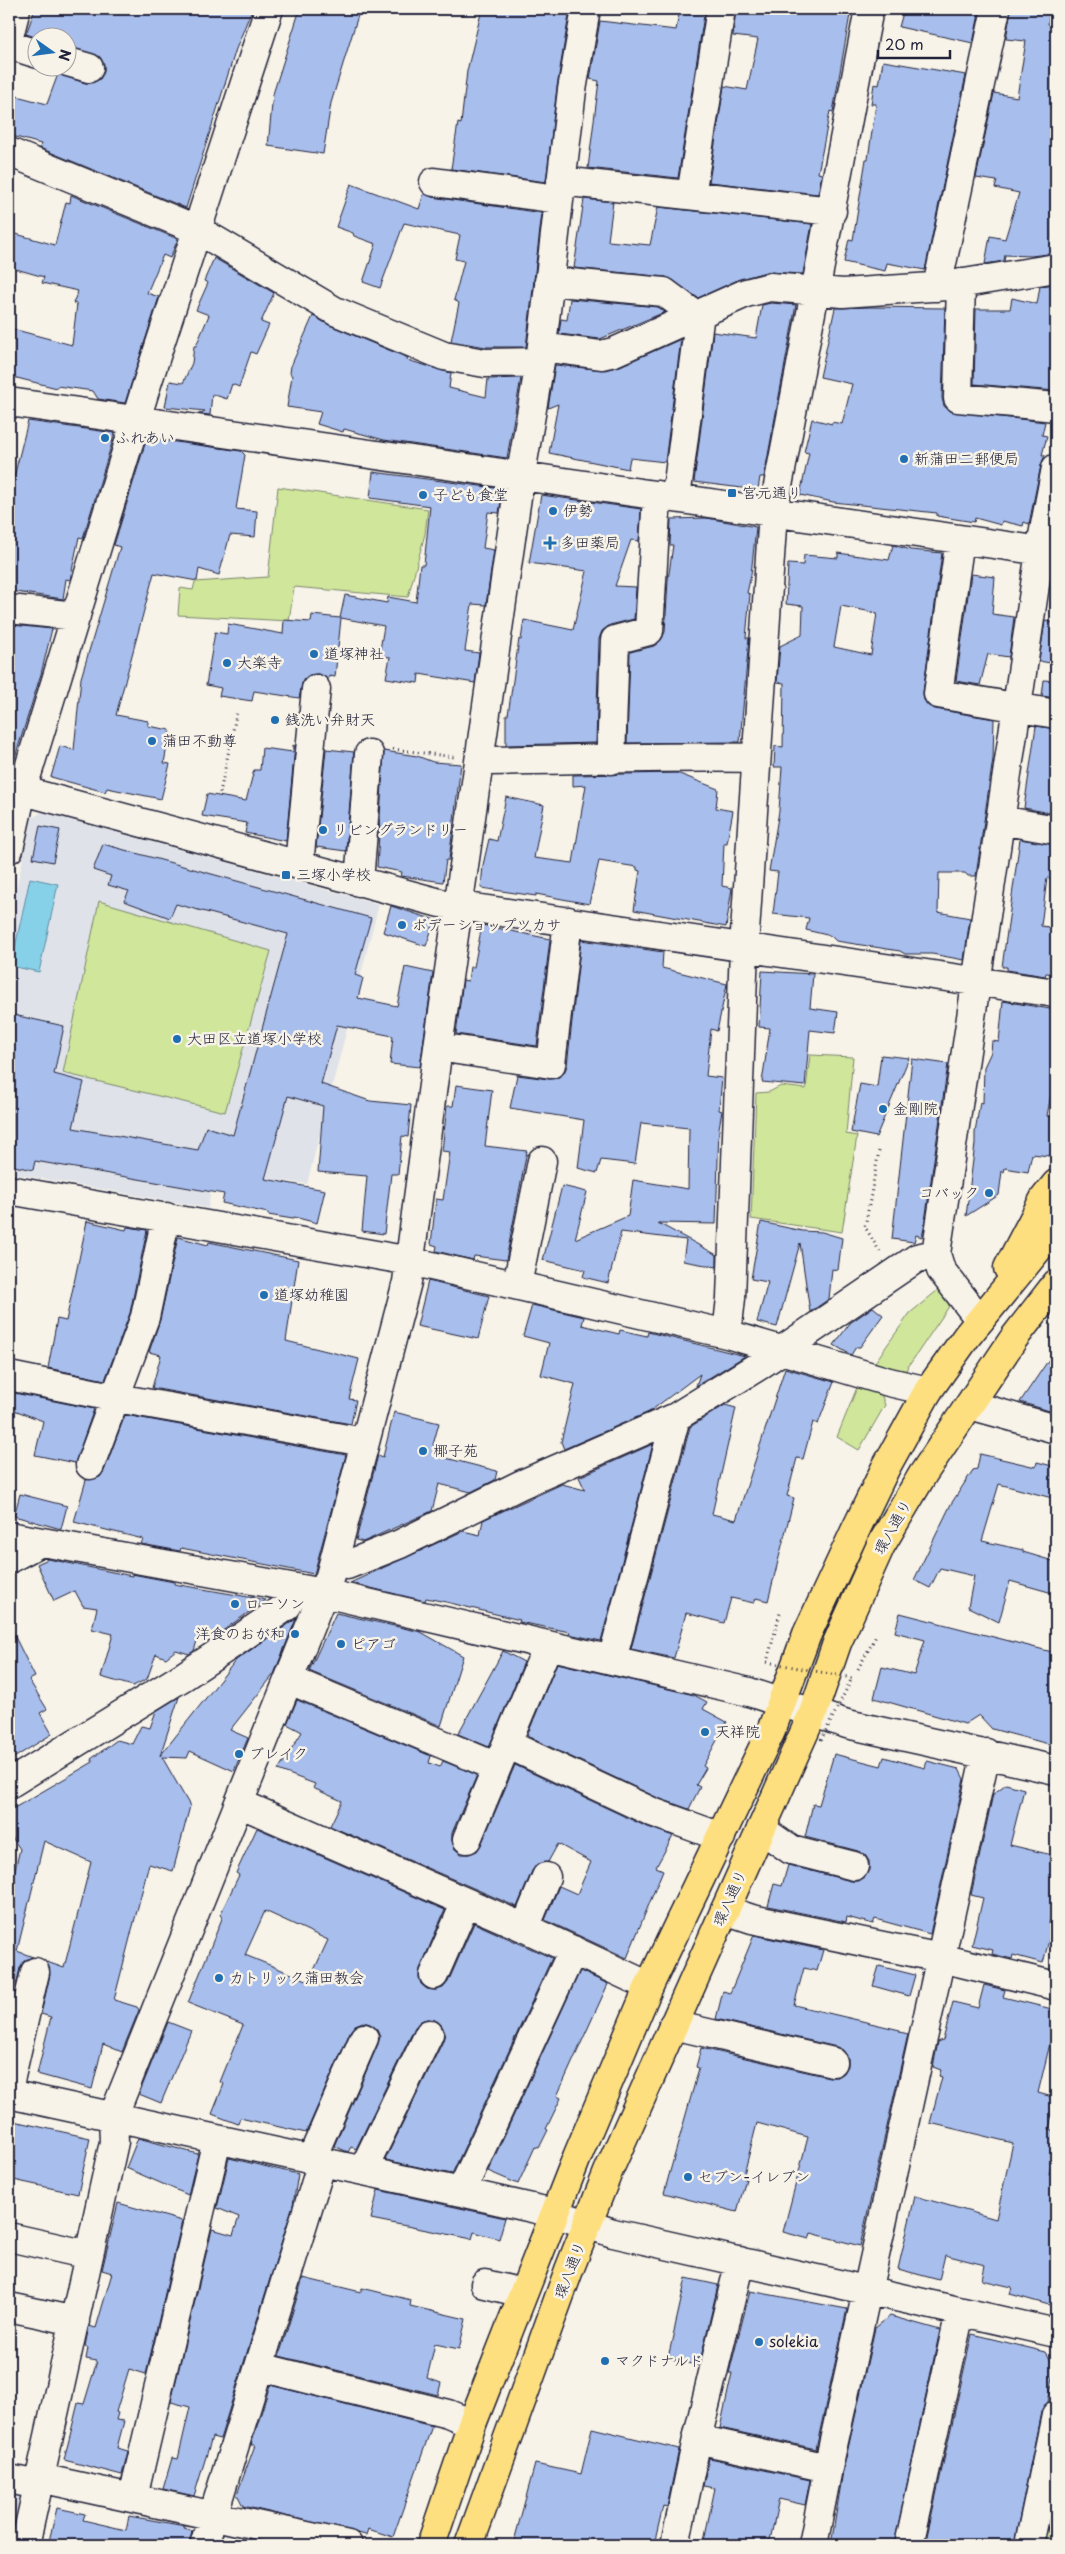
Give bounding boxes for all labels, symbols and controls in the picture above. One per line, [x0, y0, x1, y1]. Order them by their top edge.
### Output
north arrow [28, 28, 78, 78]
scale bar [878, 28, 950, 60]
text: 20 m [885, 32, 924, 55]
text: N [54, 47, 77, 63]
place label: ふれあい [115, 425, 175, 448]
marker: ふれあい [99, 432, 111, 444]
place label: 新蒲田二郵便局 [914, 446, 1019, 469]
marker: 新蒲田二郵便局 [898, 453, 910, 465]
place label: 宮元通り [742, 480, 802, 503]
place label: 子ども食堂 [433, 482, 508, 505]
marker: 宮元通り [726, 487, 738, 499]
marker: 子ども食堂 [417, 489, 429, 501]
place label: 伊勢 [563, 498, 593, 521]
marker: 伊勢 [547, 505, 559, 517]
place label: 多田薬局 [560, 530, 620, 553]
marker: 多田薬局 [544, 537, 556, 549]
place label: 道塚神社 [324, 641, 384, 664]
marker: 道塚神社 [308, 648, 320, 660]
place label: 大楽寺 [237, 650, 282, 673]
marker: 大楽寺 [221, 657, 233, 669]
place label: 銭洗い弁財天 [285, 707, 375, 730]
marker: 銭洗い弁財天 [269, 714, 281, 726]
place label: 蒲田不動尊 [162, 728, 237, 751]
marker: 蒲田不動尊 [146, 735, 158, 747]
place label: リビングランドリー [333, 817, 468, 840]
marker: リビングランドリー [317, 824, 329, 836]
place label: 三塚小学校 [296, 862, 371, 885]
marker: 三塚小学校 [280, 869, 292, 881]
place label: ボデーショップツカサ [412, 912, 561, 935]
marker: ボデーショップツカサ [396, 919, 408, 931]
place label: 大田区立道塚小学校 [187, 1026, 322, 1049]
marker: 大田区立道塚小学校 [171, 1033, 183, 1045]
place label: 金剛院 [893, 1096, 938, 1119]
marker: 金剛院 [877, 1103, 889, 1115]
place label: コバック [919, 1180, 979, 1203]
marker: コバック [983, 1187, 995, 1199]
place label: 道塚幼稚園 [274, 1282, 349, 1305]
marker: 道塚幼稚園 [258, 1289, 270, 1301]
place label: 椰子苑 [433, 1438, 478, 1461]
marker: 椰子苑 [417, 1445, 429, 1457]
street label: 環八通り [867, 1494, 916, 1558]
place label: ローソン [245, 1591, 305, 1614]
marker: ローソン [229, 1598, 241, 1610]
place label: 洋食のおが和 [195, 1621, 285, 1644]
marker: 洋食のおが和 [289, 1628, 301, 1640]
place label: ピアゴ [351, 1631, 396, 1654]
marker: ピアゴ [335, 1638, 347, 1650]
place label: 天祥院 [715, 1719, 760, 1742]
marker: 天祥院 [699, 1726, 711, 1738]
place label: ブレイク [249, 1741, 308, 1764]
marker: ブレイク [233, 1748, 245, 1760]
street label: 環八通り [706, 1865, 751, 1929]
place label: カトリック蒲田教会 [229, 1965, 364, 1988]
marker: カトリック蒲田教会 [213, 1972, 225, 1984]
place label: セブン-イレブン [698, 2164, 810, 2187]
marker: セブン-イレブン [682, 2171, 694, 2183]
street label: 環八通り [547, 2237, 590, 2302]
place label: solekia [769, 2329, 819, 2352]
marker: solekia [753, 2336, 765, 2348]
place label: マクドナルド [615, 2348, 704, 2371]
marker: マクドナルド [599, 2355, 611, 2367]

